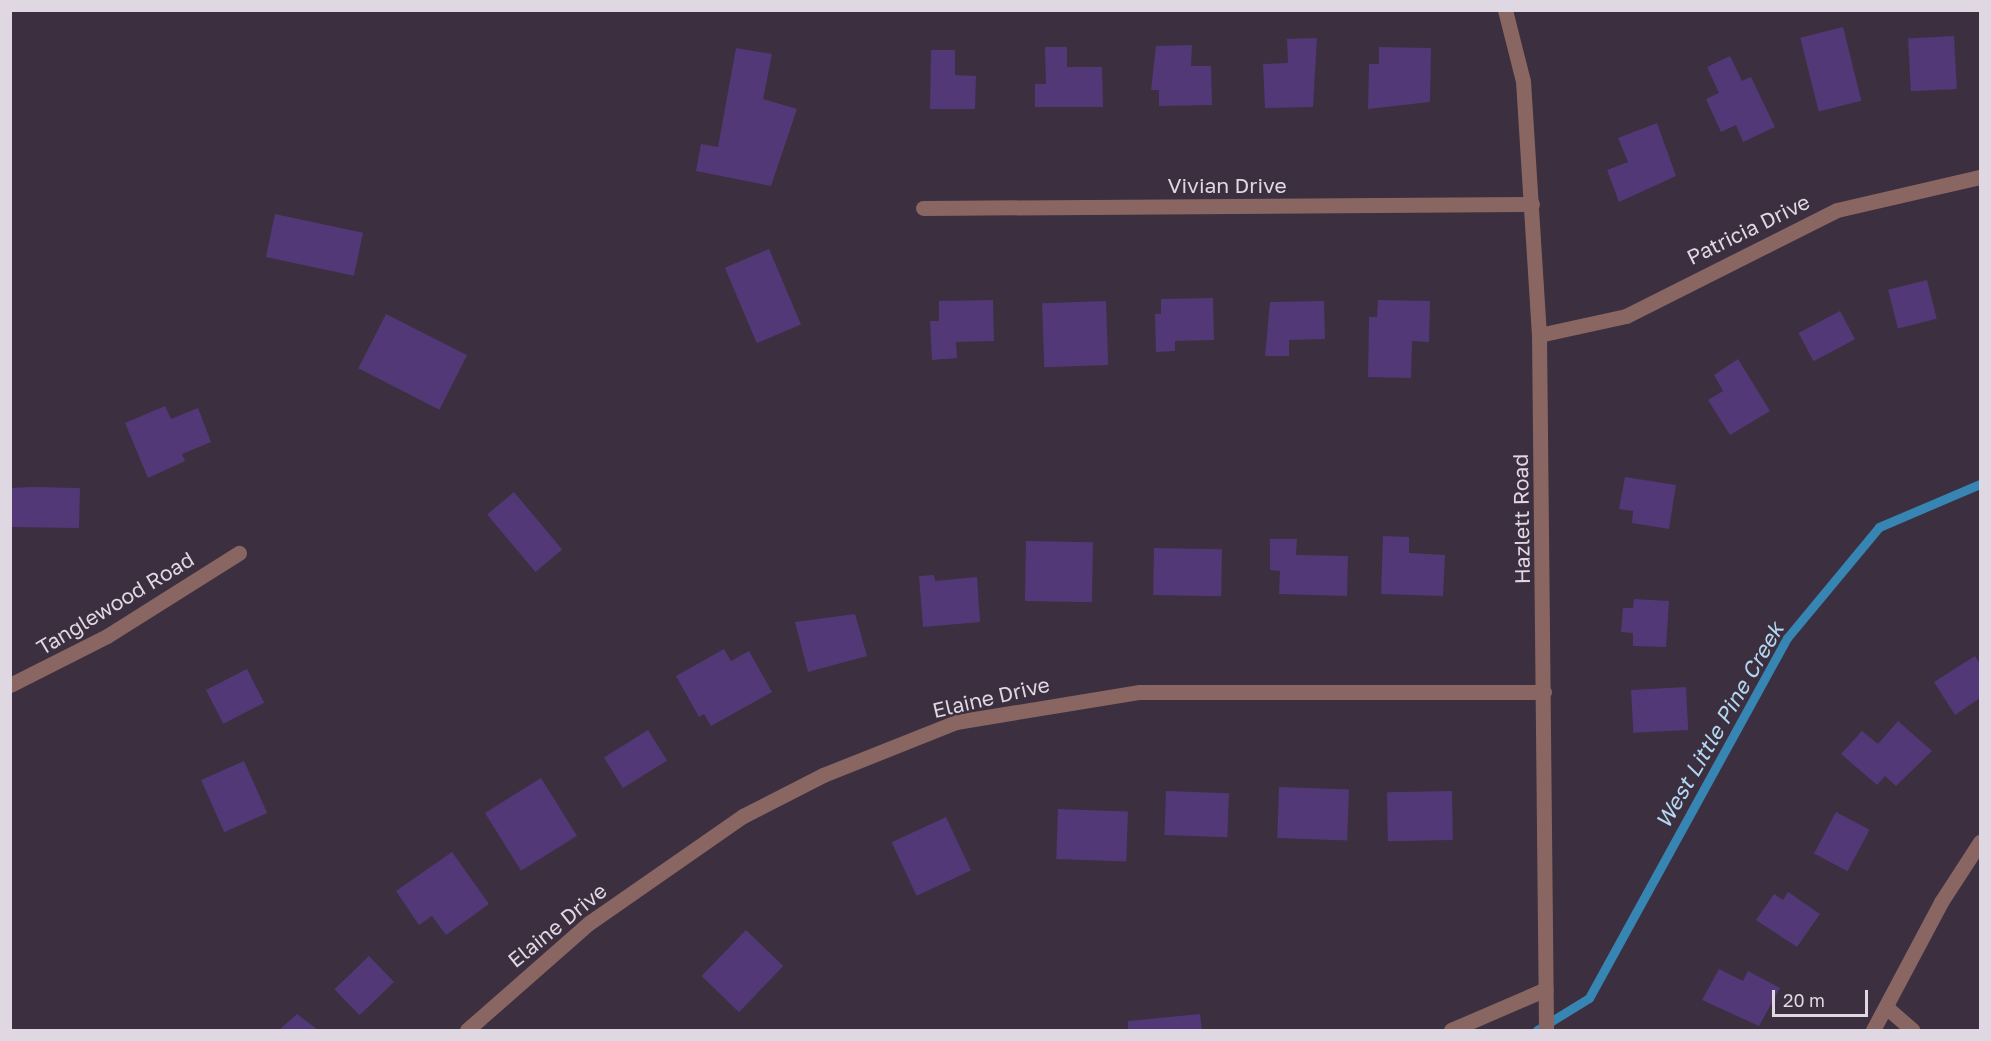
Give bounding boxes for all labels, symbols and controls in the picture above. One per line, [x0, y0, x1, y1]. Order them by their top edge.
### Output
street label: Vivian Drive [1167, 172, 1287, 198]
street label: Patricia Drive [1682, 188, 1814, 270]
street label: Hazlett Road [1507, 454, 1535, 584]
street label: Tanglewood Road [32, 546, 198, 660]
water label: West Little Pine Creek [1649, 617, 1789, 833]
street label: Elaine Drive [930, 671, 1052, 723]
street label: Elaine Drive [503, 878, 611, 972]
scale bar [1775, 978, 1871, 1016]
text: 20 m [1783, 989, 1825, 1011]

